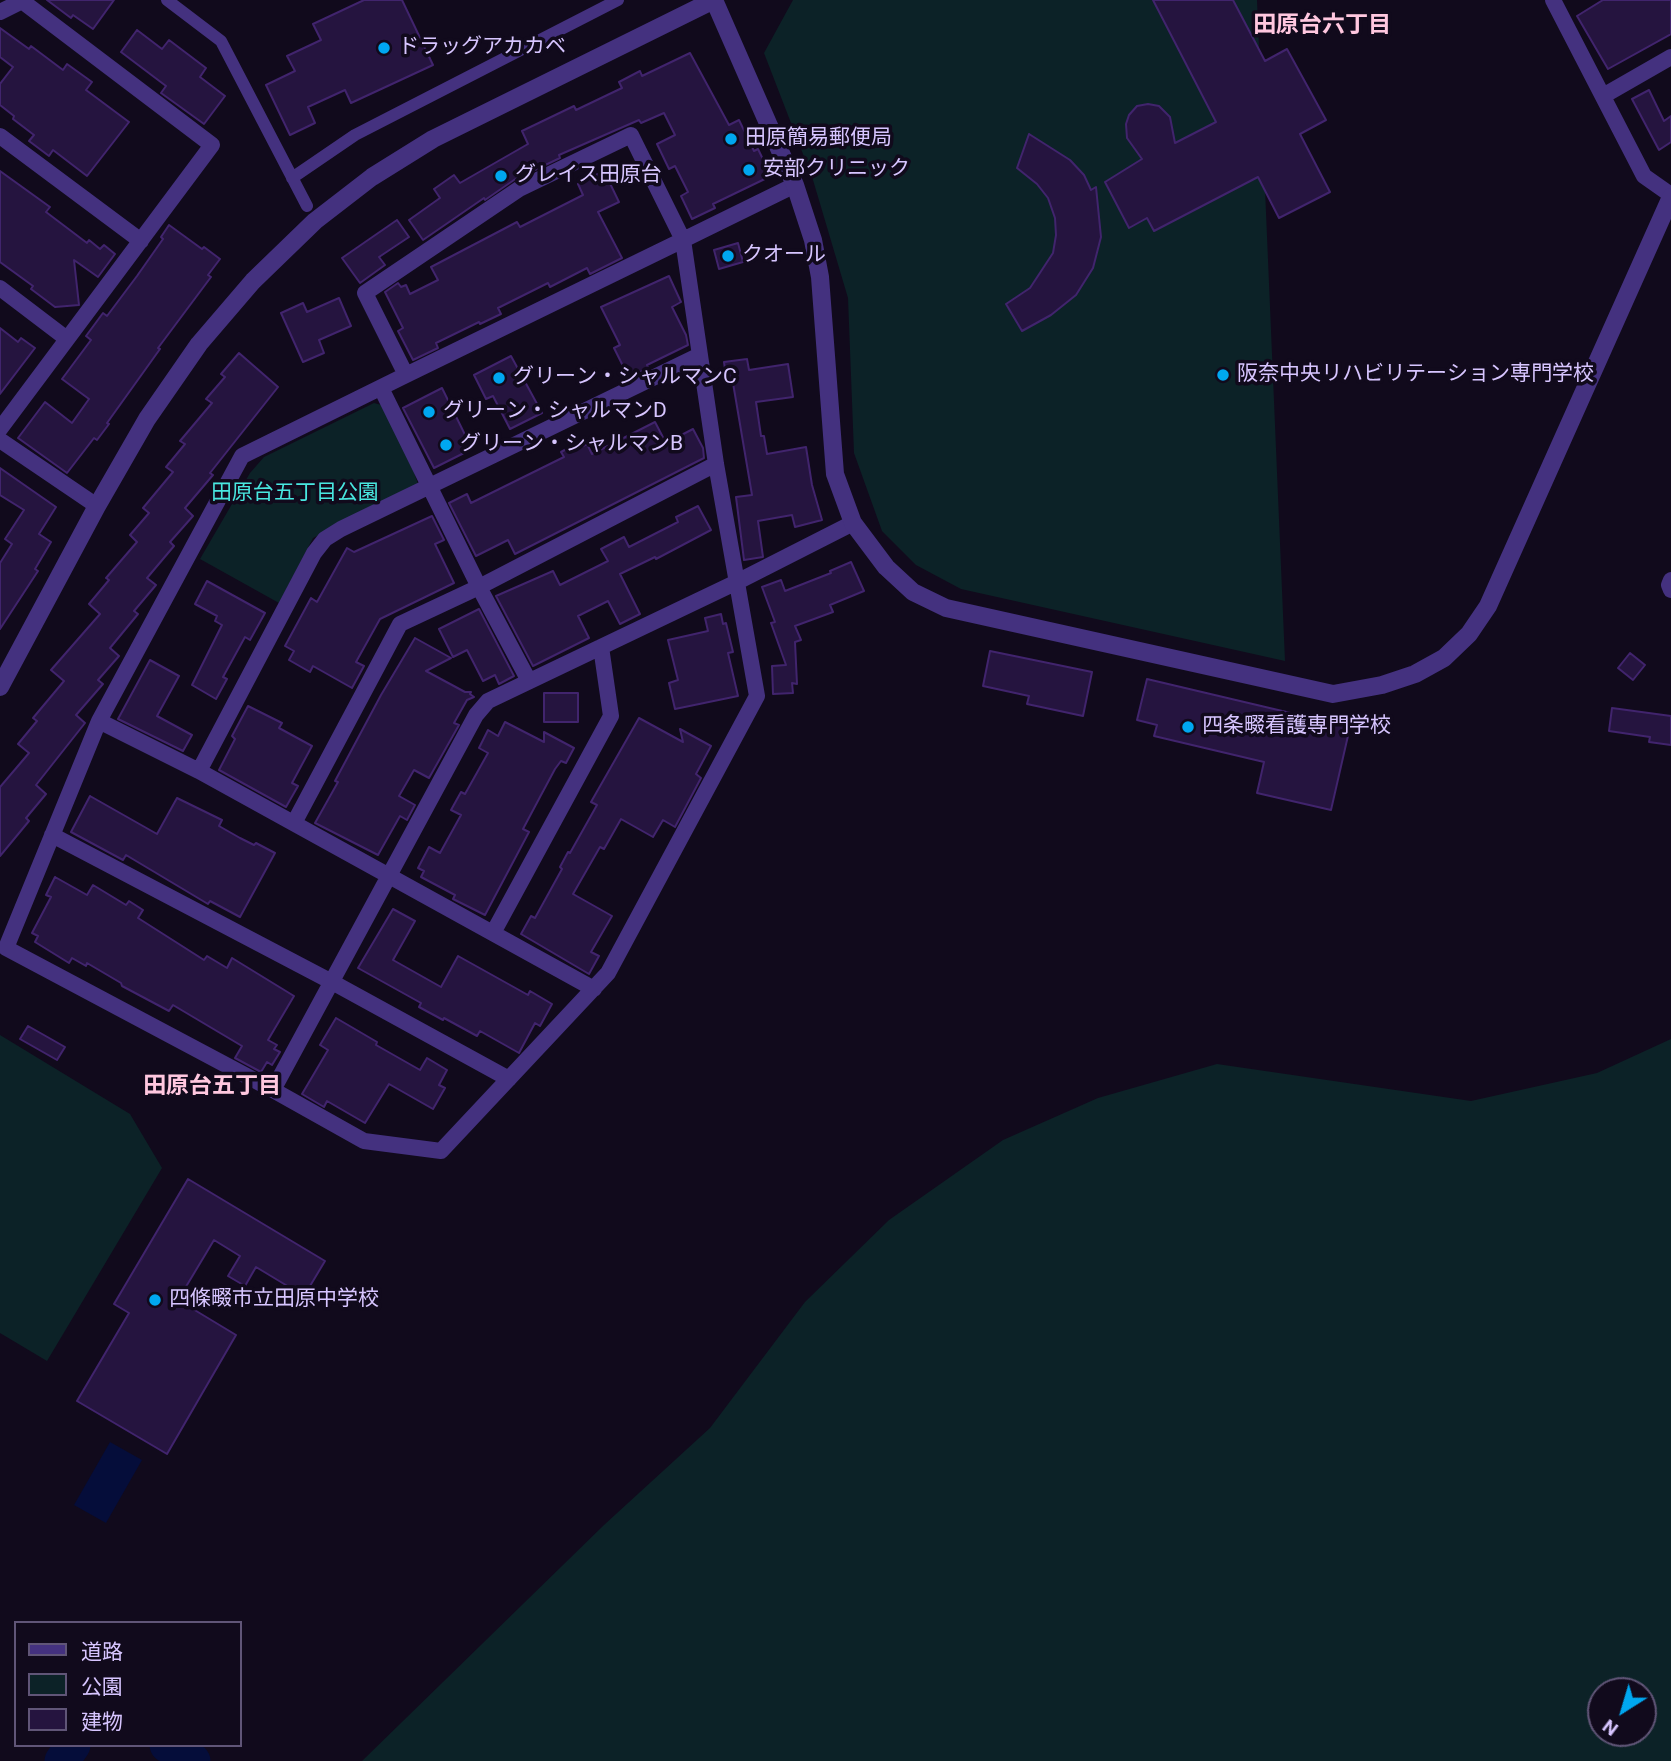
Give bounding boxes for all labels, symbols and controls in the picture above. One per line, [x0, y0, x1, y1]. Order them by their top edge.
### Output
district label: 田原台六丁目 [1253, 12, 1391, 40]
place label: ドラッグアカカベ [398, 35, 566, 61]
marker: ドラッグアカカベ [376, 40, 392, 56]
place label: 田原簡易郵便局 [745, 126, 892, 152]
marker: 田原簡易郵便局 [723, 131, 739, 147]
place label: 安部クリニック [763, 157, 910, 183]
marker: 安部クリニック [741, 162, 757, 178]
place label: グレイス田原台 [515, 163, 662, 189]
marker: グレイス田原台 [493, 168, 509, 184]
place label: クオール [742, 243, 826, 269]
marker: クオール [720, 248, 736, 264]
place label: 阪奈中央リハビリテーション専門学校 [1237, 362, 1594, 388]
place label: グリーン・シャルマンC [513, 365, 737, 391]
marker: 阪奈中央リハビリテーション専門学校 [1215, 367, 1231, 383]
marker: グリーン・シャルマンC [491, 370, 507, 386]
place label: グリーン・シャルマンD [443, 399, 667, 425]
marker: グリーン・シャルマンD [421, 404, 437, 420]
place label: グリーン・シャルマンB [460, 432, 683, 458]
marker: グリーン・シャルマンB [438, 437, 454, 453]
park label: 田原台五丁目公園 [211, 481, 379, 507]
place label: 四条畷看護専門学校 [1202, 714, 1391, 740]
marker: 四条畷看護専門学校 [1180, 719, 1196, 735]
district label: 田原台五丁目 [143, 1073, 281, 1101]
place label: 四條畷市立田原中学校 [169, 1287, 379, 1313]
marker: 四條畷市立田原中学校 [147, 1292, 163, 1308]
legend [14, 1621, 242, 1747]
text: 道路 [81, 1640, 123, 1664]
text: 公園 [81, 1675, 123, 1699]
north arrow [1587, 1677, 1657, 1747]
text: 建物 [81, 1710, 123, 1734]
text: N [1598, 1714, 1623, 1741]

